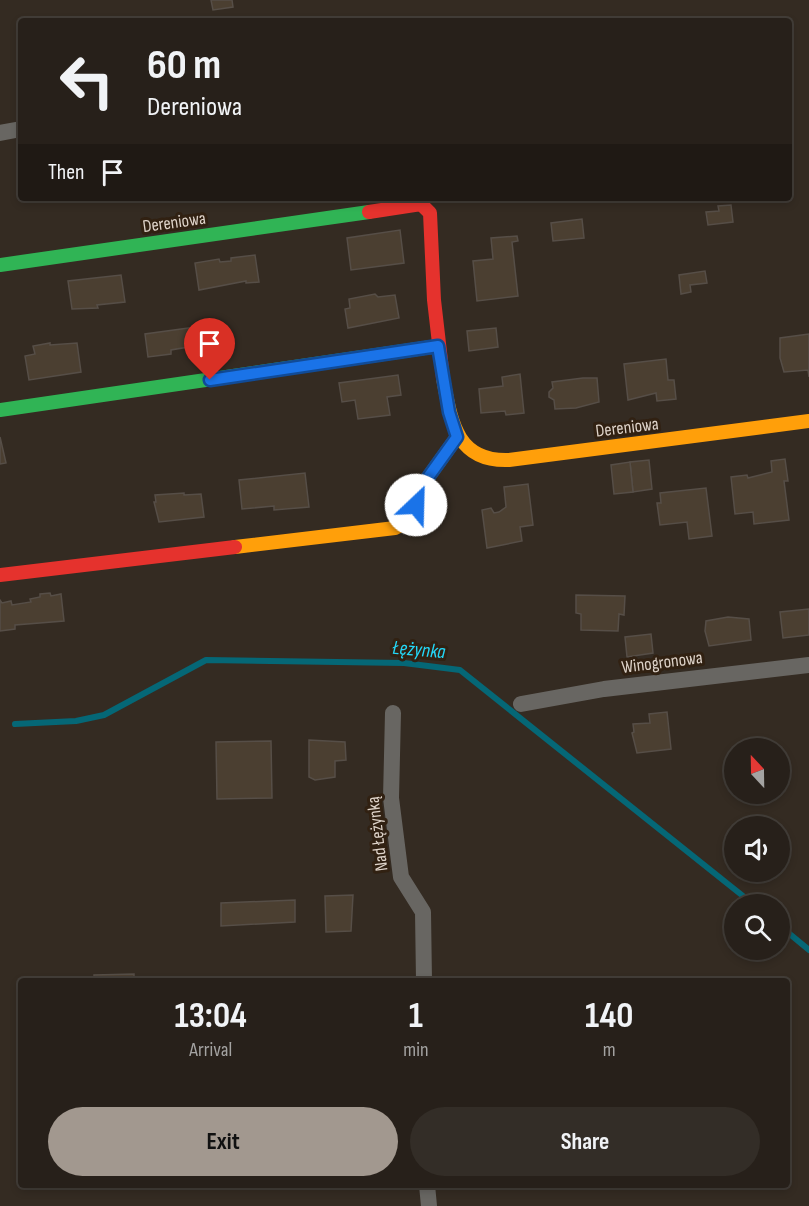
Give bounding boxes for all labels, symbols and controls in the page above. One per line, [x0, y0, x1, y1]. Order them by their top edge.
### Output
text: 60 m [147, 40, 221, 91]
icon: left [48, 42, 126, 120]
text: Dereniowa [147, 91, 242, 123]
icon: arrive [96, 156, 129, 189]
text: Then [48, 159, 84, 186]
street label: Dereniowa [141, 208, 207, 237]
pin [184, 318, 235, 380]
icon: arrive [193, 327, 226, 360]
street label: Dereniowa [594, 413, 660, 442]
position arrow [384, 473, 448, 537]
water label: Łężynka [391, 636, 446, 664]
street label: Winogronowa [620, 647, 704, 678]
north arrow [724, 738, 790, 804]
map controls [724, 738, 790, 960]
street label: Nad Łężynką [362, 795, 392, 873]
button: sound [724, 816, 790, 882]
button: search [724, 894, 790, 960]
text: 13:04 [175, 995, 247, 1038]
text: 1 [409, 995, 423, 1038]
text: 140 [585, 995, 633, 1038]
text: Arrival [189, 1038, 232, 1062]
text: min [403, 1038, 428, 1062]
text: m [603, 1038, 616, 1062]
button: Exit [48, 1107, 398, 1176]
button: Share [410, 1107, 760, 1176]

